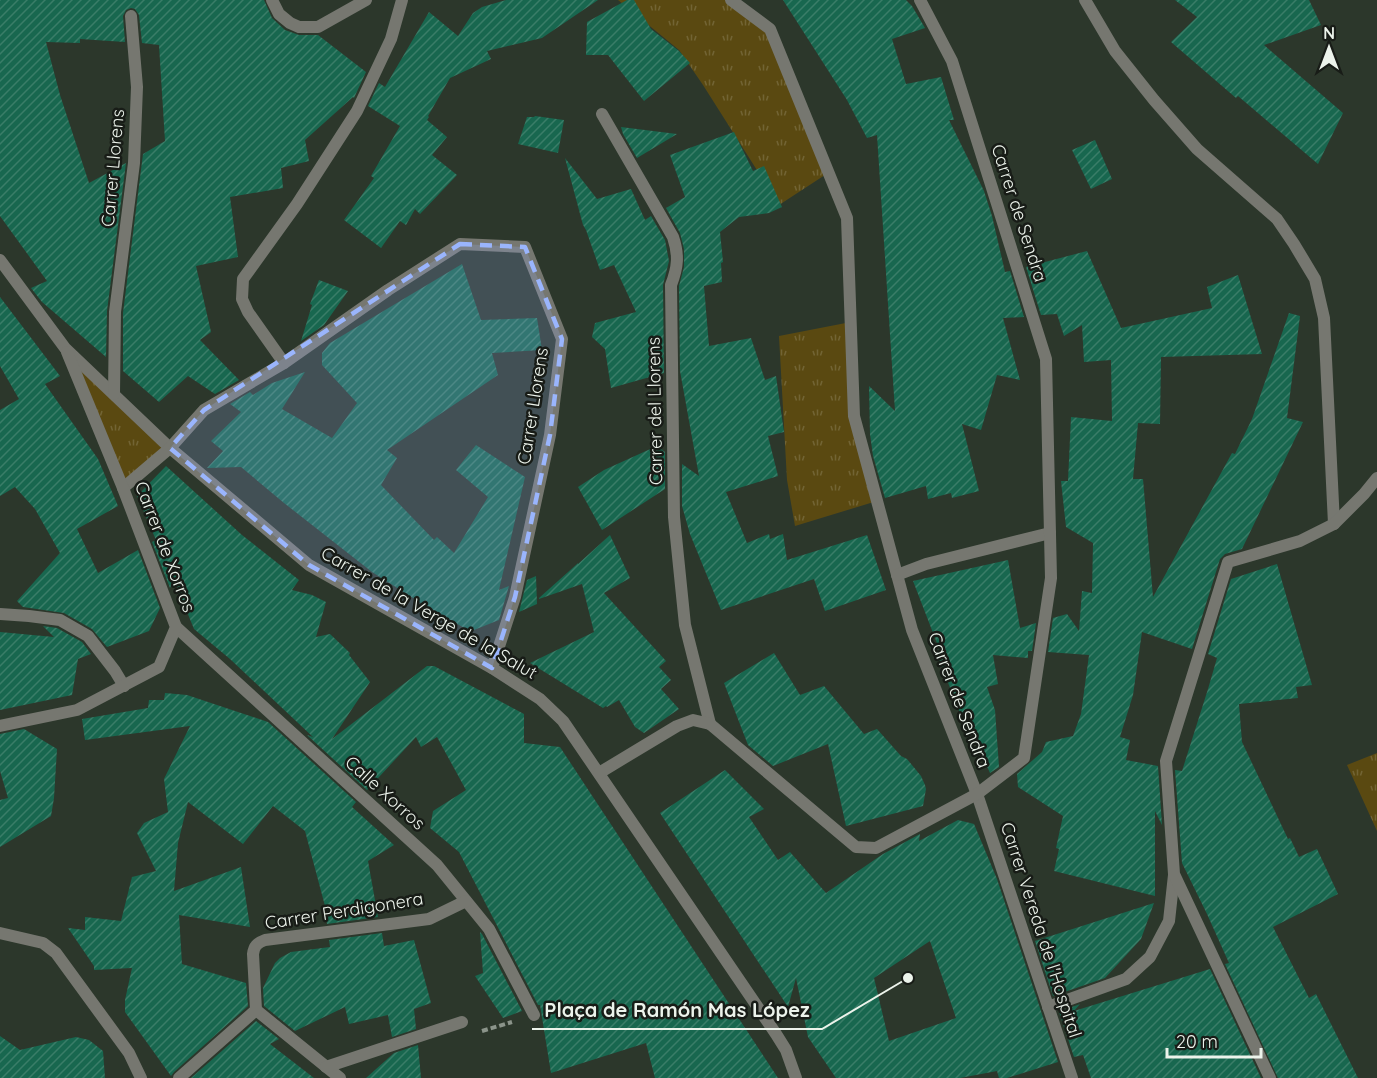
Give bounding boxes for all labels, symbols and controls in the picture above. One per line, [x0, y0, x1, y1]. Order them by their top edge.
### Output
north arrow [1299, 18, 1359, 78]
text: N [1323, 23, 1335, 43]
street label: Carrer Llorens [96, 108, 129, 228]
street label: Carrer de Sendra [986, 141, 1053, 285]
street label: Carrer del Llorens [642, 337, 667, 485]
street label: Carrer Llorens [512, 346, 553, 466]
street label: Carrer de Xorros [130, 478, 201, 616]
street label: Carrer de la Verge de la Salut [317, 541, 541, 684]
street label: Carrer de Sendra [923, 629, 996, 771]
street label: Calle Xorros [340, 751, 430, 835]
street label: Carrer Vereda de l'Hospital [996, 819, 1087, 1040]
street label: Carrer Perdigonera [263, 887, 425, 934]
callout: Plaça de Ramón Mas López [532, 991, 822, 1029]
text: Plaça de Ramón Mas López [544, 997, 810, 1022]
scale bar [1167, 1021, 1262, 1059]
text: 20 m [1176, 1030, 1218, 1053]

